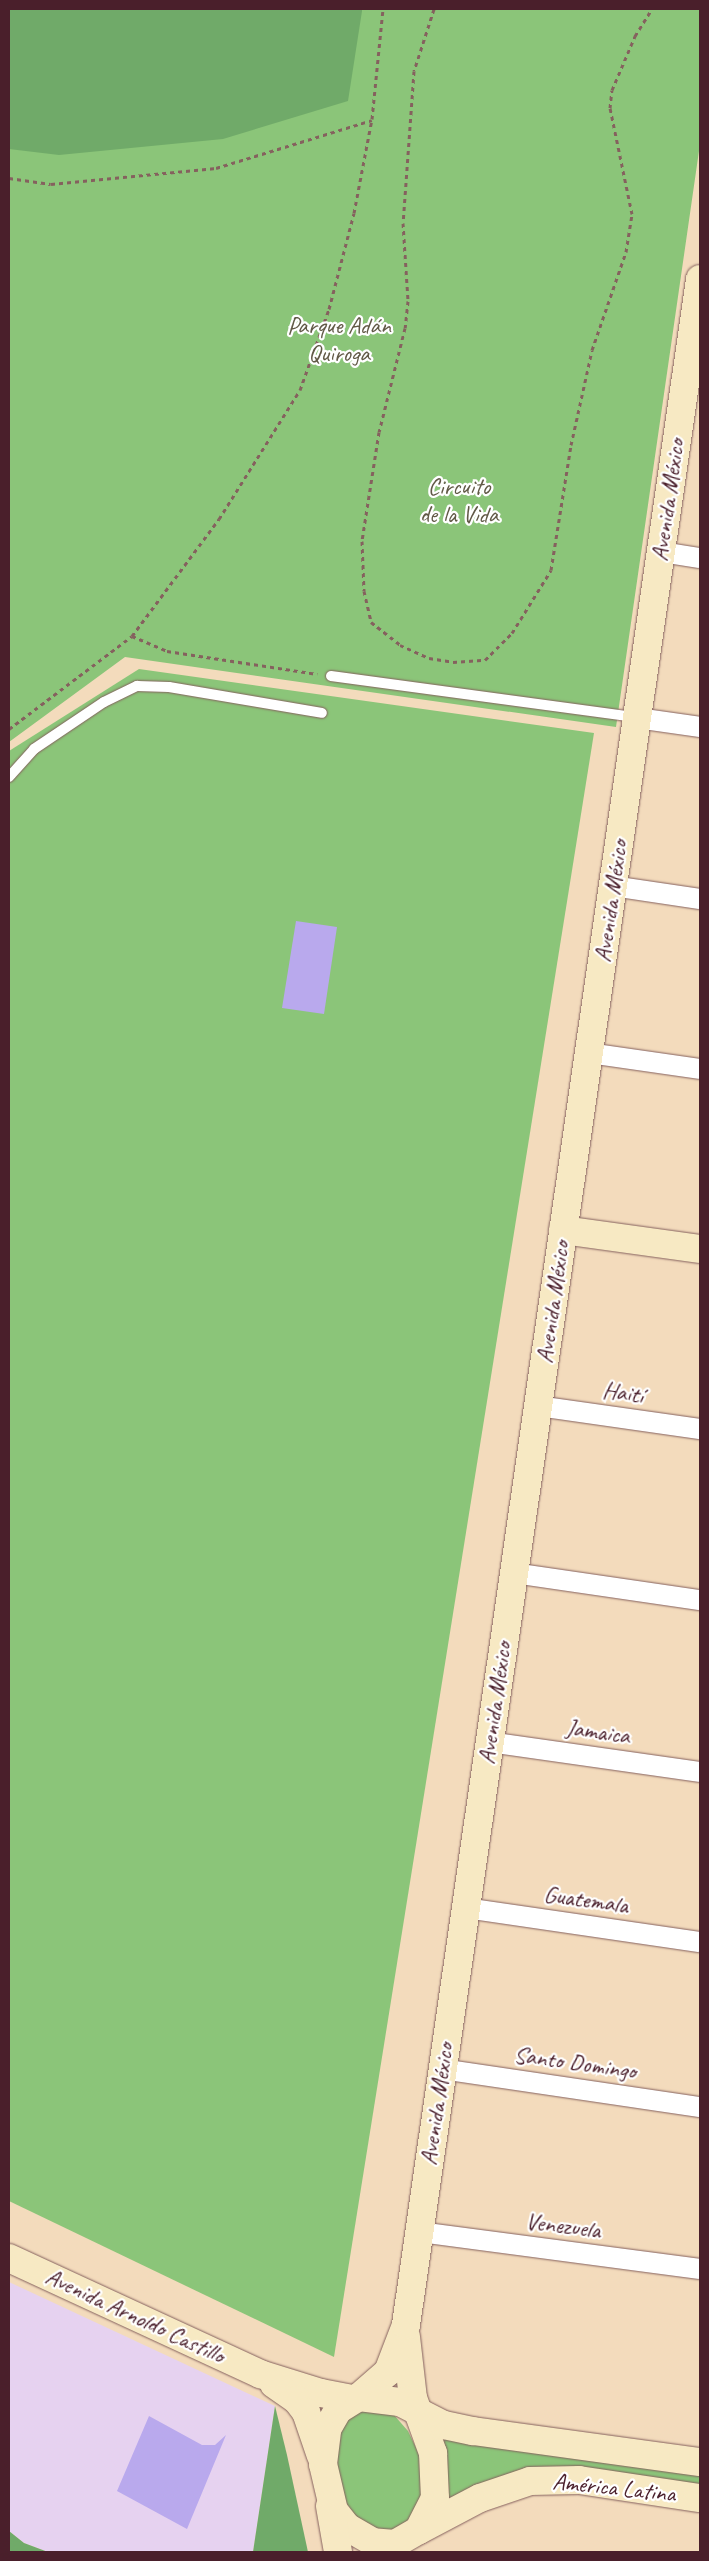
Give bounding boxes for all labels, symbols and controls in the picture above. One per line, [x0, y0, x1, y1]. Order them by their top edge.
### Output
park label: Parque Adán Quiroga [287, 312, 391, 368]
street label: Avenida México [645, 437, 691, 563]
park label: Circuito de la Vida [420, 473, 498, 529]
street label: Avenida México [588, 838, 634, 964]
street label: Avenida México [530, 1239, 576, 1365]
street label: Haití [601, 1376, 645, 1410]
street label: Avenida México [472, 1640, 518, 1766]
street label: Jamaica [564, 1713, 632, 1751]
street label: Guatemala [542, 1880, 630, 1920]
street label: Santo Domingo [512, 2040, 638, 2086]
street label: Avenida México [414, 2041, 460, 2167]
street label: Venezuela [524, 2207, 602, 2245]
street label: Avenida Arnoldo Castillo [41, 2262, 229, 2370]
street label: América Latina [551, 2467, 677, 2509]

